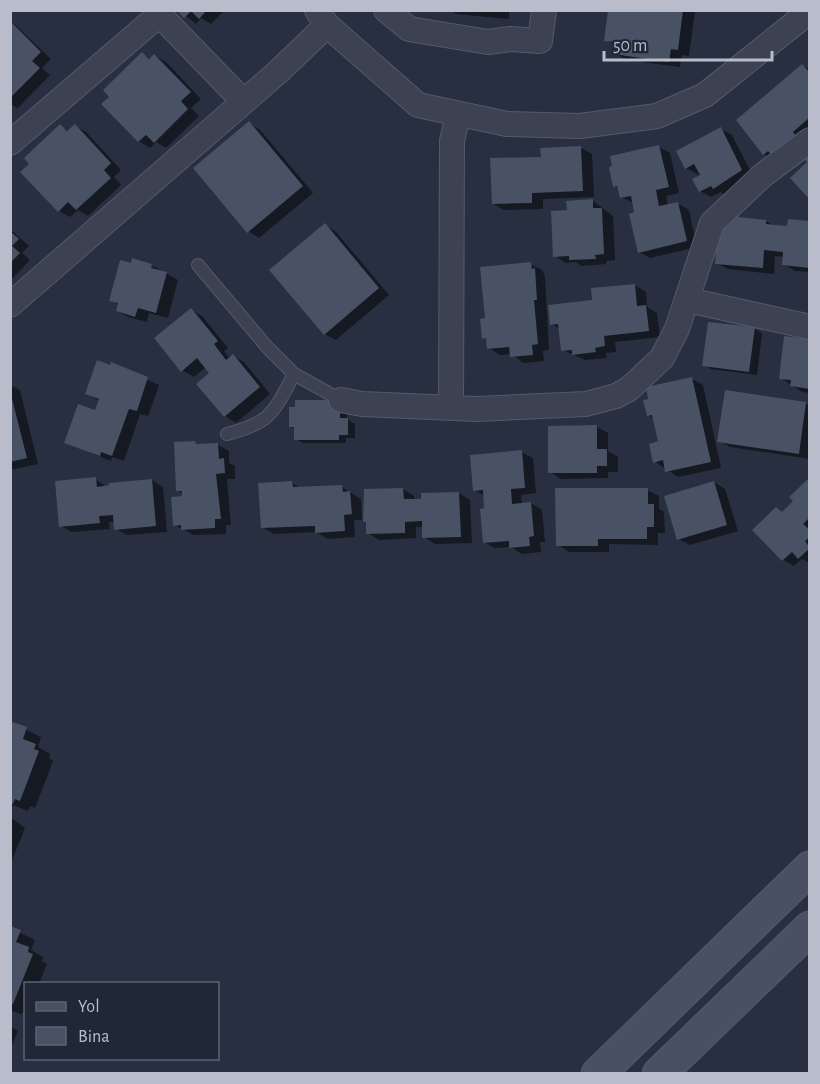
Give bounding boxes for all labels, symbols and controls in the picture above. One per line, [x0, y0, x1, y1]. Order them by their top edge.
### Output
scale bar [604, 24, 772, 62]
text: 50 m [613, 37, 647, 55]
legend [24, 982, 219, 1060]
text: Yol [78, 998, 100, 1016]
text: Bina [78, 1028, 110, 1046]

